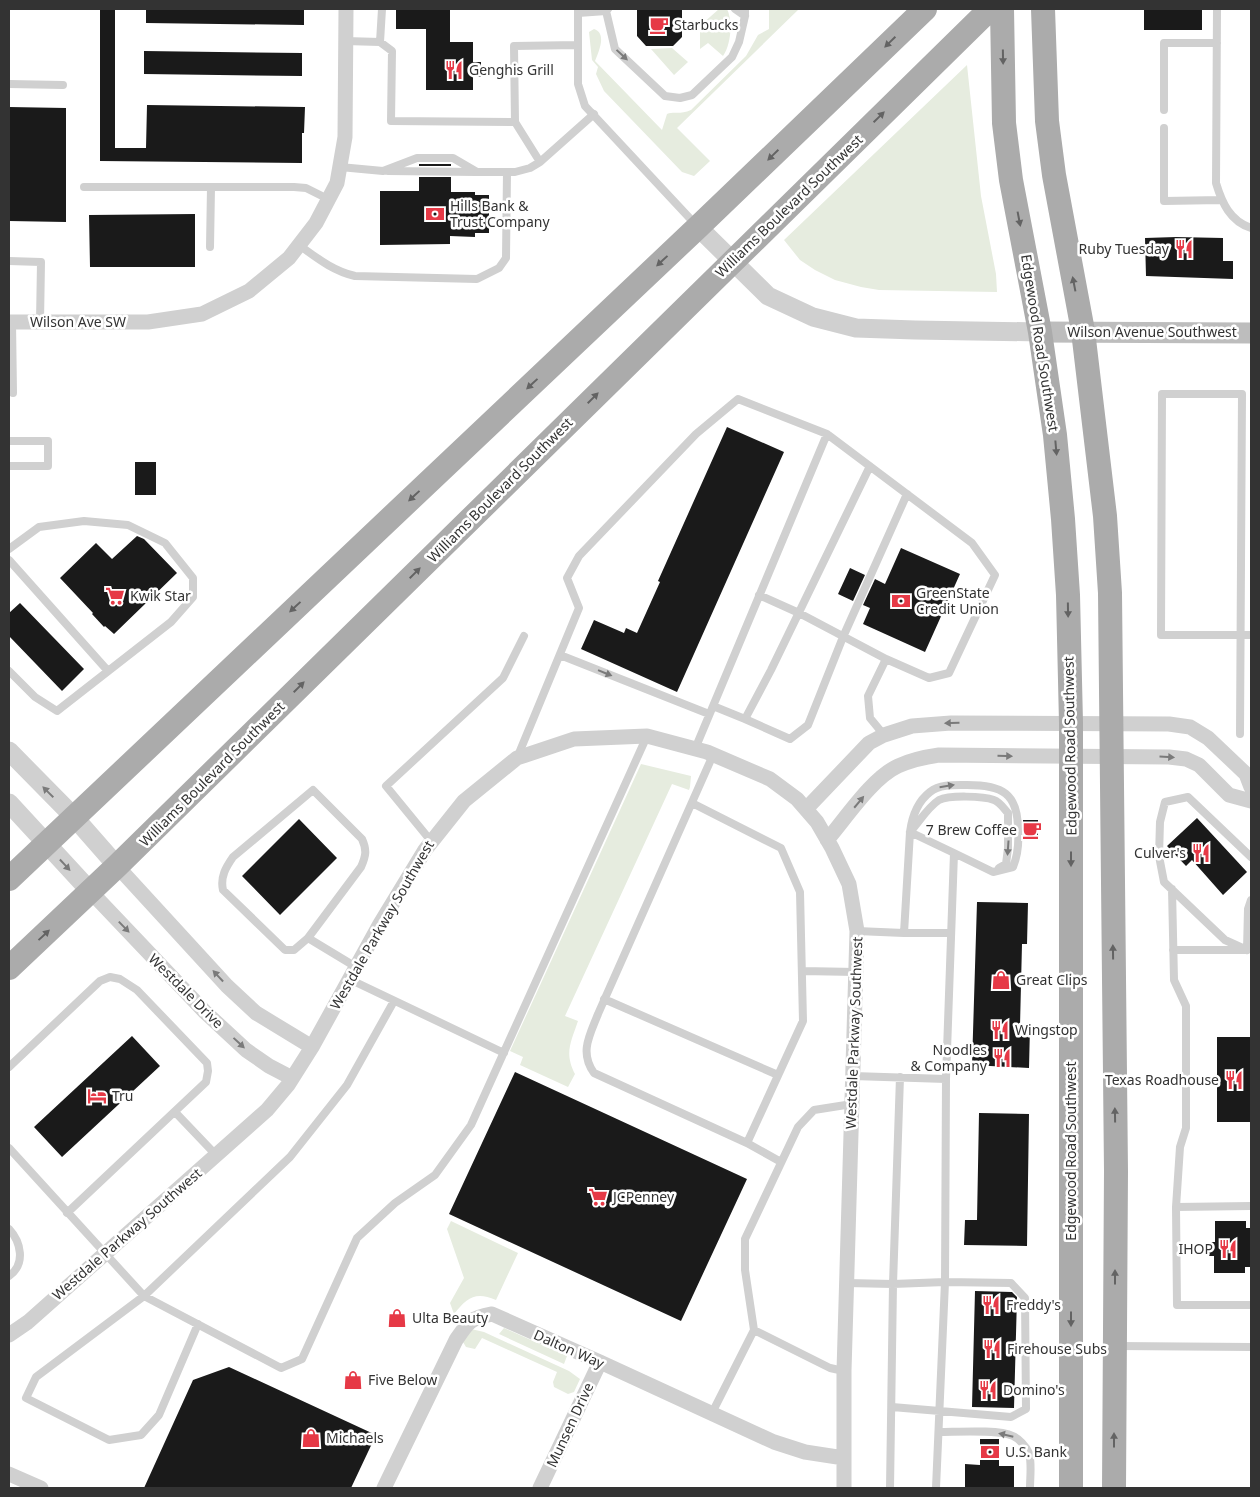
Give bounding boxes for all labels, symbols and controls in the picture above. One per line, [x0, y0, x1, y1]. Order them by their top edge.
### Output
cafe icon: Starbucks [648, 14, 670, 36]
place label: Starbucks [674, 15, 739, 34]
one-way arrow [884, 36, 896, 48]
one-way arrow [615, 49, 627, 61]
one-way arrow [999, 50, 1007, 66]
restaurant icon: Genghis Grill [443, 59, 465, 81]
place label: Genghis Grill [469, 60, 554, 79]
one-way arrow [873, 112, 885, 124]
street label: Williams Boulevard Southwest [711, 130, 867, 281]
one-way arrow [767, 149, 779, 161]
place label: Hills Bank & Trust Company [450, 196, 550, 231]
bank icon: Hills Bank & Trust Company [424, 203, 446, 225]
one-way arrow [1015, 211, 1023, 227]
restaurant icon: Ruby Tuesday [1173, 238, 1195, 260]
place label: Ruby Tuesday [1079, 239, 1170, 258]
street label: Edgewood Road Southwest [1017, 253, 1064, 433]
one-way arrow [657, 255, 669, 267]
one-way arrow [1070, 276, 1078, 291]
street label: Wilson Ave SW [30, 312, 126, 331]
street label: Wilson Avenue Southwest [1067, 322, 1237, 341]
one-way arrow [526, 378, 538, 390]
one-way arrow [587, 392, 599, 404]
street label: Williams Boulevard Southwest [423, 413, 576, 566]
one-way arrow [1053, 440, 1061, 456]
one-way arrow [408, 490, 420, 502]
one-way arrow [409, 568, 421, 580]
place label: GreenState Credit Union [916, 583, 999, 618]
supermarket icon: Kwik Star [104, 585, 126, 607]
place label: Kwik Star [130, 586, 191, 605]
bank icon: GreenState Credit Union [890, 590, 912, 612]
one-way arrow [290, 601, 302, 613]
one-way arrow [1064, 602, 1072, 618]
street label: Edgewood Road Southwest [1058, 656, 1081, 836]
one-way arrow [598, 669, 613, 677]
one-way arrow [293, 682, 305, 694]
street label: Williams Boulevard Southwest [135, 697, 288, 850]
one-way arrow [944, 720, 960, 728]
one-way arrow [997, 752, 1013, 760]
one-way arrow [1159, 754, 1175, 762]
one-way arrow [939, 782, 955, 790]
one-way arrow [42, 787, 54, 799]
one-way arrow [853, 796, 864, 809]
cafe icon: 7 Brew Coffee [1021, 819, 1043, 841]
place label: 7 Brew Coffee [926, 820, 1017, 839]
street label: Westdale Parkway Southwest [325, 837, 438, 1013]
one-way arrow [1003, 840, 1011, 856]
restaurant icon: Culver's [1190, 842, 1212, 864]
place label: Culver's [1134, 843, 1186, 862]
one-way arrow [1067, 852, 1075, 868]
one-way arrow [59, 858, 71, 870]
one-way arrow [118, 921, 130, 933]
one-way arrow [38, 929, 51, 940]
street label: Westdale Parkway Southwest [841, 937, 866, 1129]
one-way arrow [1109, 944, 1117, 960]
street label: Westdale Drive [145, 949, 228, 1032]
shop icon: Great Clips [990, 969, 1012, 991]
one-way arrow [212, 970, 224, 982]
place label: Great Clips [1016, 970, 1088, 989]
restaurant icon: Wingstop [989, 1019, 1011, 1041]
place label: Wingstop [1015, 1020, 1078, 1039]
one-way arrow [232, 1037, 244, 1049]
place label: Noodles & Company [910, 1040, 988, 1075]
restaurant icon: Noodles & Company [991, 1047, 1013, 1069]
street label: Edgewood Road Southwest [1061, 1061, 1080, 1241]
restaurant icon: Texas Roadhouse [1223, 1069, 1245, 1091]
place label: Texas Roadhouse [1105, 1070, 1219, 1089]
hotel icon: Tru [86, 1085, 108, 1107]
place label: Tru [112, 1086, 134, 1105]
one-way arrow [1111, 1106, 1119, 1122]
street label: Westdale Parkway Southwest [48, 1163, 206, 1304]
supermarket icon: JCPenney [587, 1186, 609, 1208]
place label: JCPenney [611, 1187, 675, 1206]
restaurant icon: IHOP [1217, 1238, 1239, 1260]
place label: IHOP [1178, 1239, 1213, 1258]
one-way arrow [1112, 1269, 1120, 1285]
restaurant icon: Freddy's [980, 1294, 1002, 1316]
place label: Freddy's [1006, 1295, 1061, 1314]
shop icon: Ulta Beauty [386, 1307, 408, 1329]
place label: Ulta Beauty [412, 1308, 489, 1327]
one-way arrow [1067, 1312, 1075, 1328]
street label: Dalton Way [531, 1325, 608, 1373]
restaurant icon: Firehouse Subs [981, 1338, 1003, 1360]
place label: Firehouse Subs [1007, 1339, 1107, 1358]
shop icon: Five Below [342, 1369, 364, 1391]
place label: Five Below [368, 1370, 437, 1389]
street label: Munsen Drive [542, 1379, 598, 1470]
restaurant icon: Domino's [977, 1379, 999, 1401]
place label: Domino's [1003, 1380, 1065, 1399]
shop icon: Michaels [300, 1427, 322, 1449]
place label: Michaels [326, 1428, 384, 1447]
one-way arrow [998, 1431, 1013, 1439]
one-way arrow [1110, 1431, 1118, 1447]
bank icon: U.S. Bank [979, 1441, 1001, 1463]
place label: U.S. Bank [1005, 1442, 1067, 1461]

